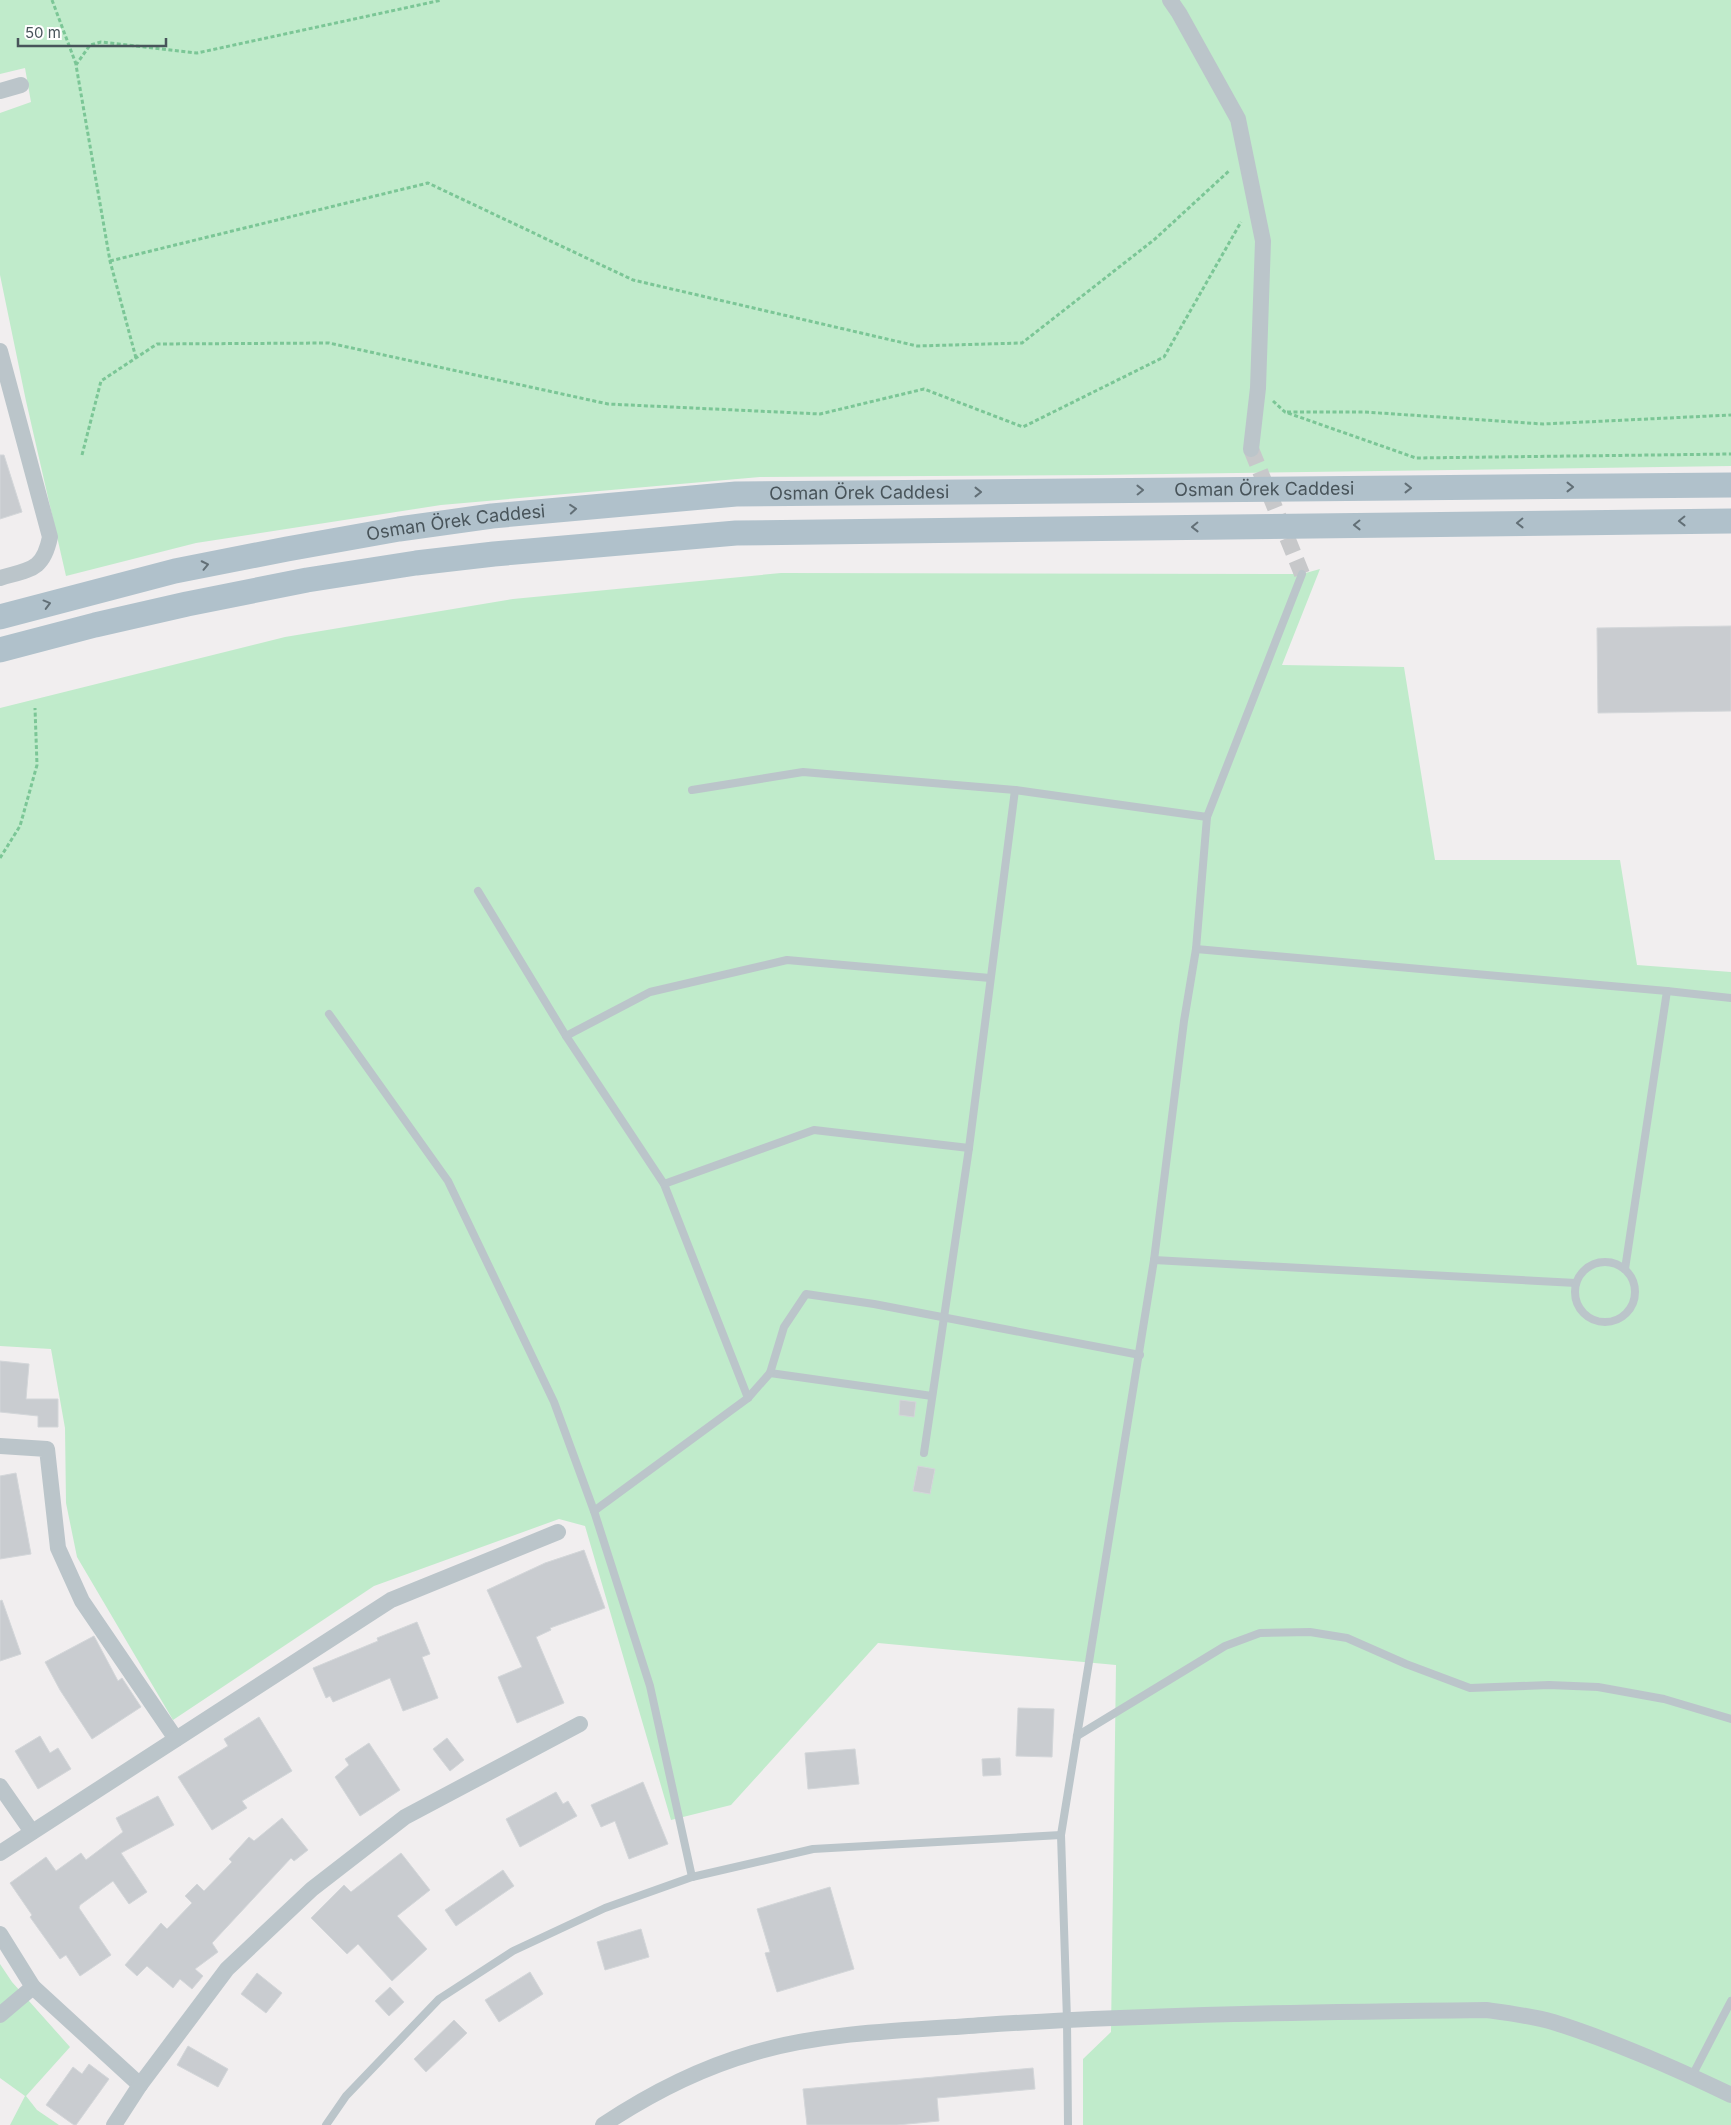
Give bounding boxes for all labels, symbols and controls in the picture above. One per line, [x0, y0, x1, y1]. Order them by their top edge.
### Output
scale bar [18, 15, 165, 47]
text: 50 m [25, 23, 61, 42]
street label: Osman Örek Caddesi [1174, 477, 1354, 500]
street label: Osman Örek Caddesi [769, 481, 949, 504]
one-way arrow [1566, 481, 1574, 492]
one-way arrow [1404, 483, 1412, 493]
one-way arrow [1136, 485, 1144, 496]
one-way arrow [974, 487, 982, 497]
street label: Osman Örek Caddesi [365, 500, 546, 545]
one-way arrow [569, 504, 577, 515]
one-way arrow [1678, 516, 1686, 526]
one-way arrow [1516, 518, 1524, 528]
one-way arrow [1353, 520, 1361, 530]
one-way arrow [1191, 522, 1198, 532]
one-way arrow [200, 561, 209, 571]
one-way arrow [43, 599, 51, 610]

